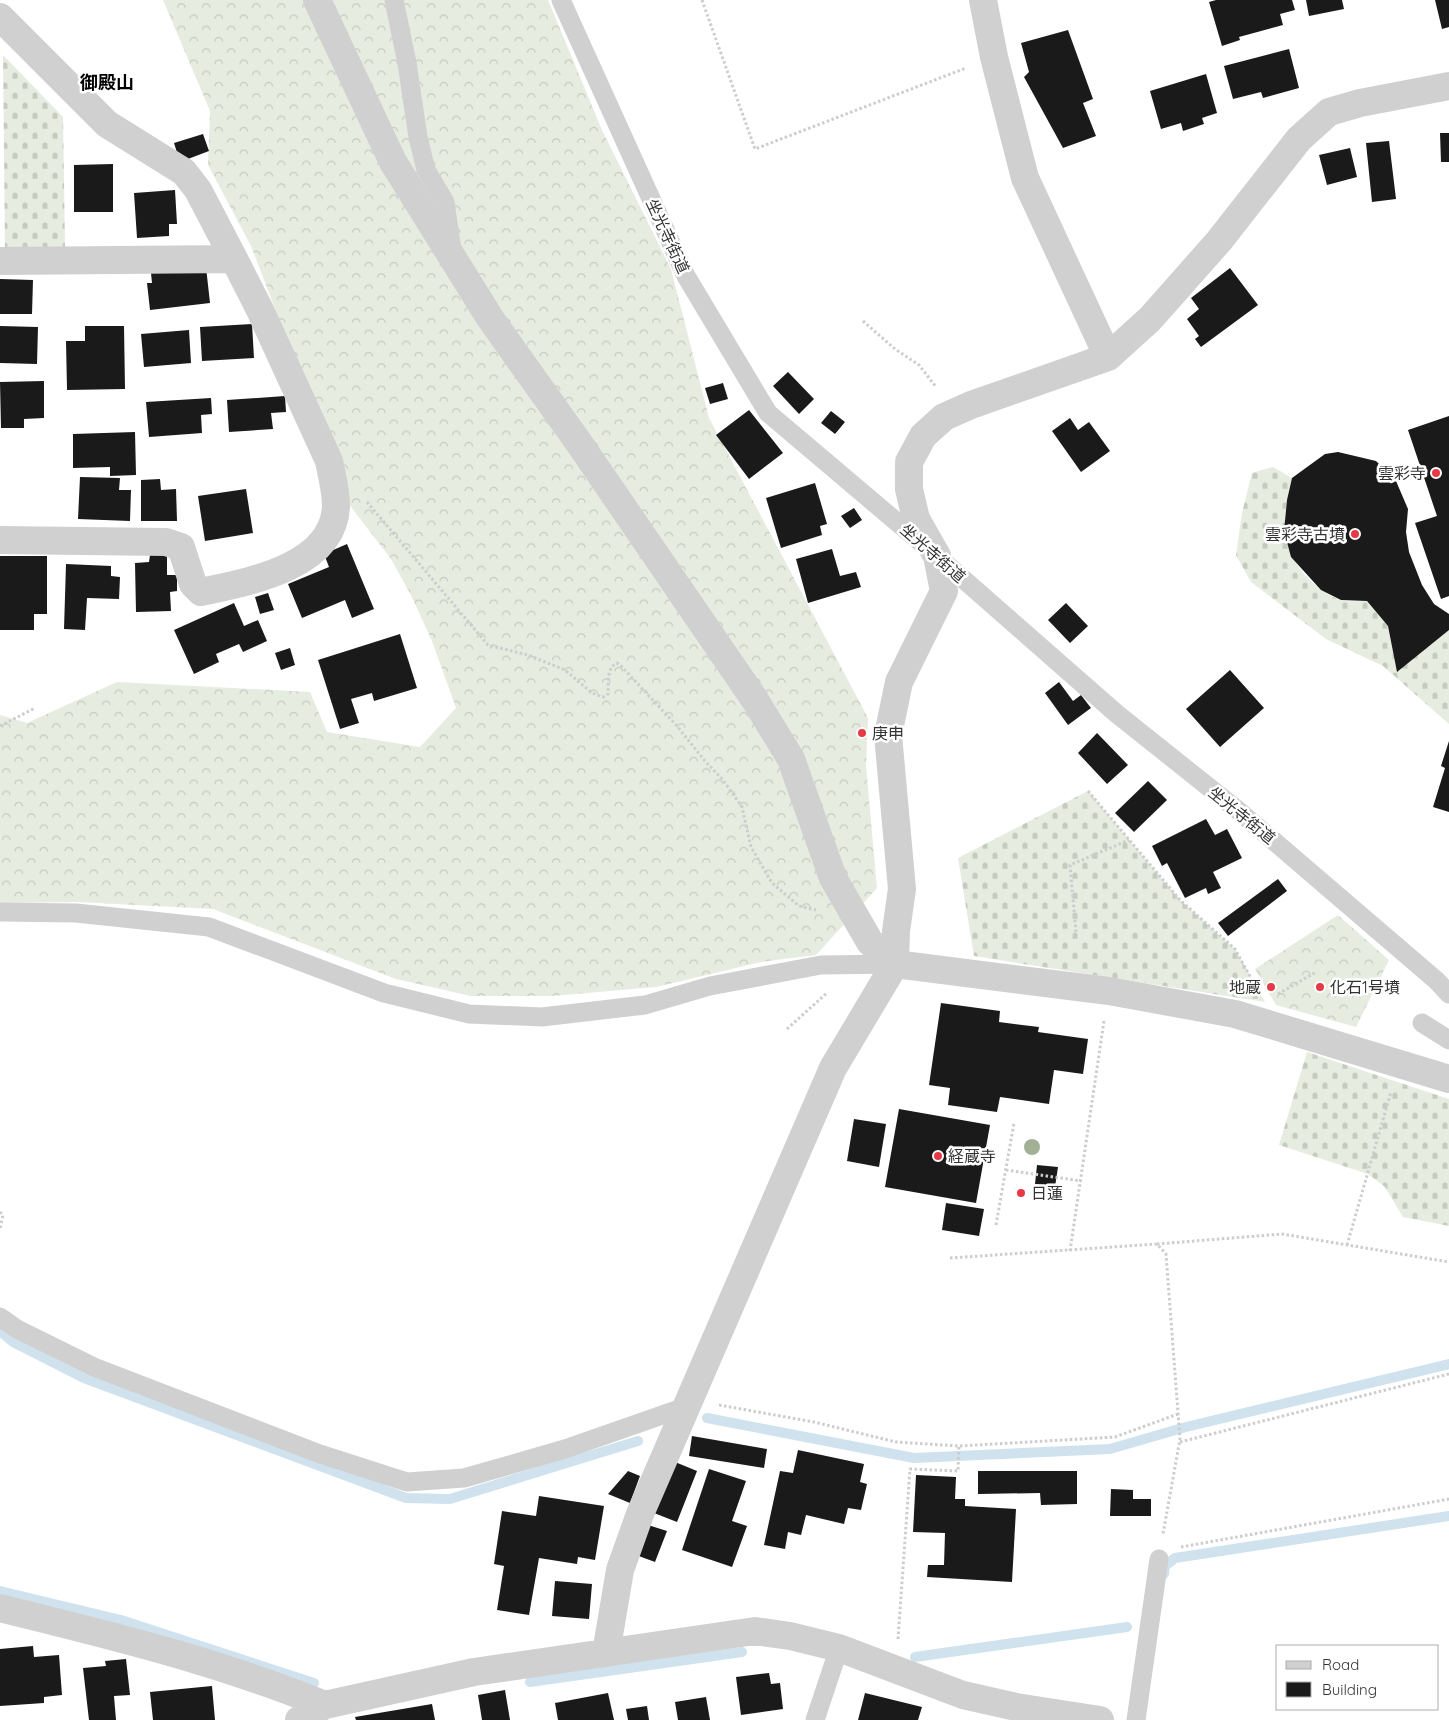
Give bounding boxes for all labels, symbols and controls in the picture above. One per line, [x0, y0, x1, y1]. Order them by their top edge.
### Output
district label: 御殿山 [79, 71, 134, 94]
street label: 坐光寺街道 [642, 196, 694, 276]
place label: 雲彩寺 [1378, 463, 1426, 483]
marker: 雲彩寺 [1430, 467, 1442, 479]
street label: 坐光寺街道 [896, 519, 970, 587]
place label: 雲彩寺古墳 [1265, 524, 1345, 544]
marker: 雲彩寺古墳 [1349, 528, 1361, 540]
place label: 庚申 [872, 723, 904, 743]
marker: 庚申 [856, 727, 868, 739]
street label: 坐光寺街道 [1205, 782, 1279, 848]
place label: 地蔵 [1229, 977, 1261, 997]
place label: 化石1号墳 [1330, 977, 1400, 997]
marker: 地蔵 [1265, 981, 1277, 993]
marker: 化石1号墳 [1314, 981, 1326, 993]
place label: 経蔵寺 [948, 1146, 996, 1166]
marker: 経蔵寺 [932, 1150, 944, 1162]
place label: 日蓮 [1031, 1183, 1063, 1203]
marker: 日蓮 [1015, 1187, 1027, 1199]
legend [1276, 1645, 1439, 1710]
text: Road [1322, 1655, 1359, 1674]
text: Building [1322, 1680, 1377, 1699]

